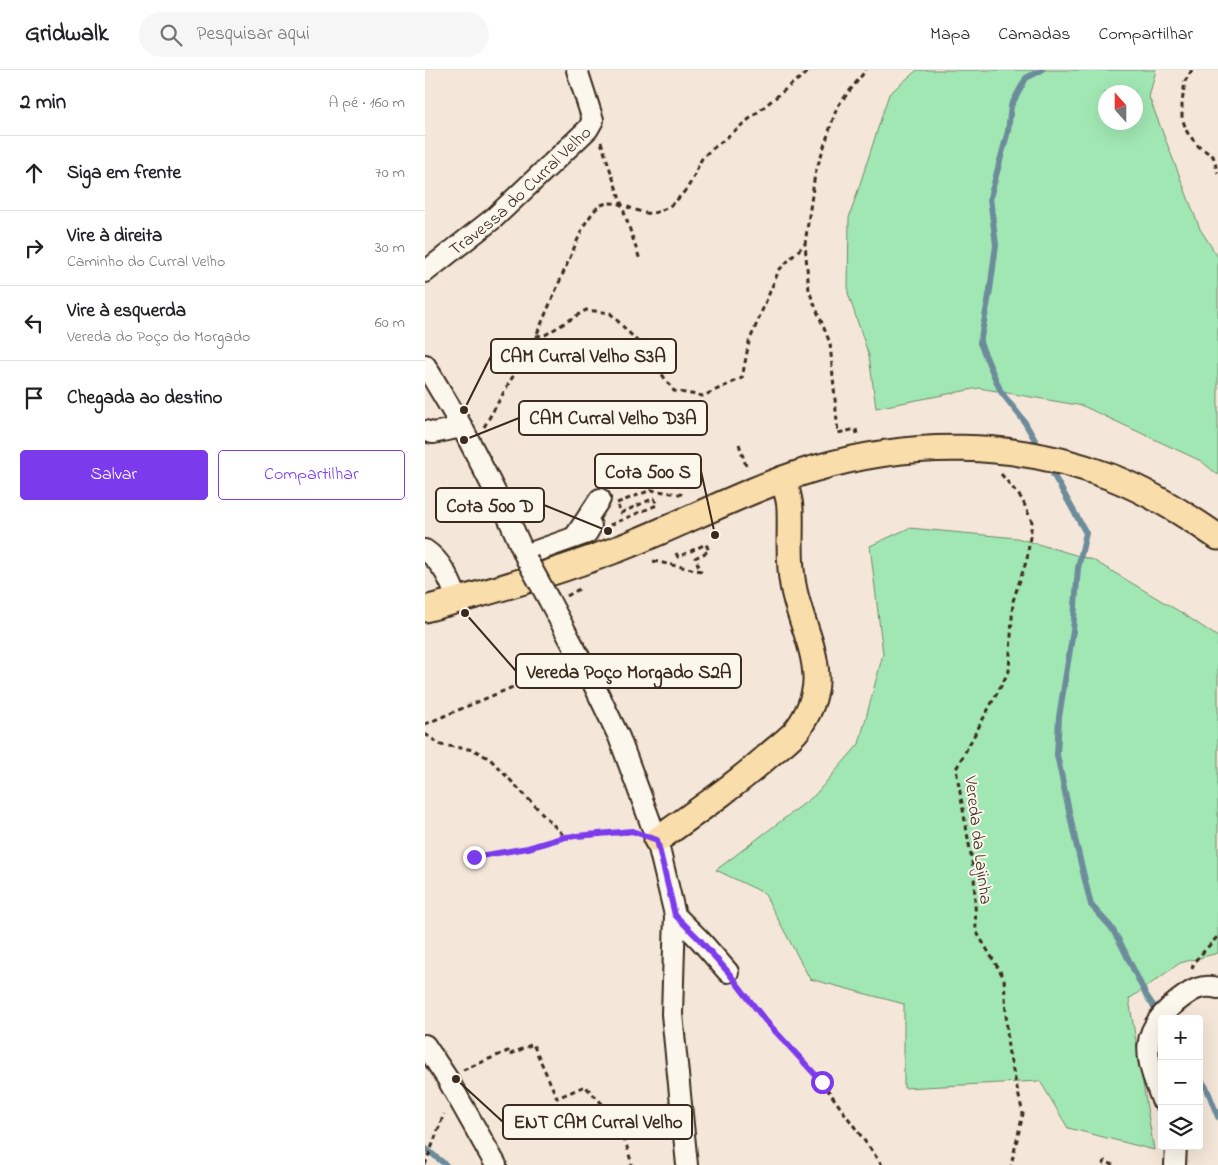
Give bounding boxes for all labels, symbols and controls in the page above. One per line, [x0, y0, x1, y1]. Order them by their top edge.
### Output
search box [139, 12, 489, 57]
text: Gridwalk [25, 17, 109, 52]
icon: search [157, 21, 185, 49]
text: Pesquisar aqui [197, 21, 310, 48]
text: Mapa [930, 22, 970, 48]
text: Camadas [998, 22, 1071, 48]
text: Compartilhar [1099, 22, 1193, 48]
north arrow [1098, 85, 1143, 130]
text: 2 min [20, 88, 66, 118]
text: A pé · 160 m [328, 91, 405, 115]
street label: Travessa do Curral Velho [444, 121, 598, 263]
icon: ahead [20, 159, 48, 187]
text: Siga em frente [67, 160, 181, 187]
text: 70 m [375, 161, 405, 185]
text: Vire à direita [67, 223, 162, 250]
icon: right [20, 234, 48, 262]
text: 30 m [375, 236, 405, 260]
text: Caminho do Curral Velho [67, 250, 225, 274]
text: Vire à esquerda [67, 298, 186, 325]
icon: left [20, 309, 48, 337]
text: 60 m [375, 311, 405, 335]
text: Vereda do Poço do Morgado [67, 325, 250, 349]
callout: CAM Curral Velho S3A [491, 339, 676, 373]
text: CAM Curral Velho S3A [500, 344, 666, 371]
icon: arrive [20, 384, 48, 412]
text: Chegada ao destino [67, 385, 222, 412]
callout: CAM Curral Velho D3A [519, 401, 707, 435]
text: CAM Curral Velho D3A [529, 406, 697, 433]
button: Salvar [20, 450, 208, 500]
button: Compartilhar [218, 450, 405, 500]
callout: Cota 500 S [595, 454, 701, 488]
text: Cota 500 S [605, 460, 691, 487]
callout: Cota 500 D [436, 488, 544, 522]
text: Cota 500 D [446, 494, 534, 521]
callout: Vereda Poço Morgado S2A [516, 654, 741, 688]
text: Vereda Poço Morgado S2A [525, 660, 732, 689]
street label: Vereda da Lajinha [956, 774, 998, 906]
route end [463, 846, 486, 869]
map controls [1158, 1015, 1203, 1150]
button: + [1158, 1015, 1203, 1060]
button: − [1158, 1060, 1203, 1105]
route start [811, 1071, 834, 1094]
callout: ENT CAM Curral Velho [503, 1105, 692, 1139]
button: layers [1158, 1105, 1203, 1150]
text: ENT CAM Curral Velho [513, 1110, 683, 1137]

